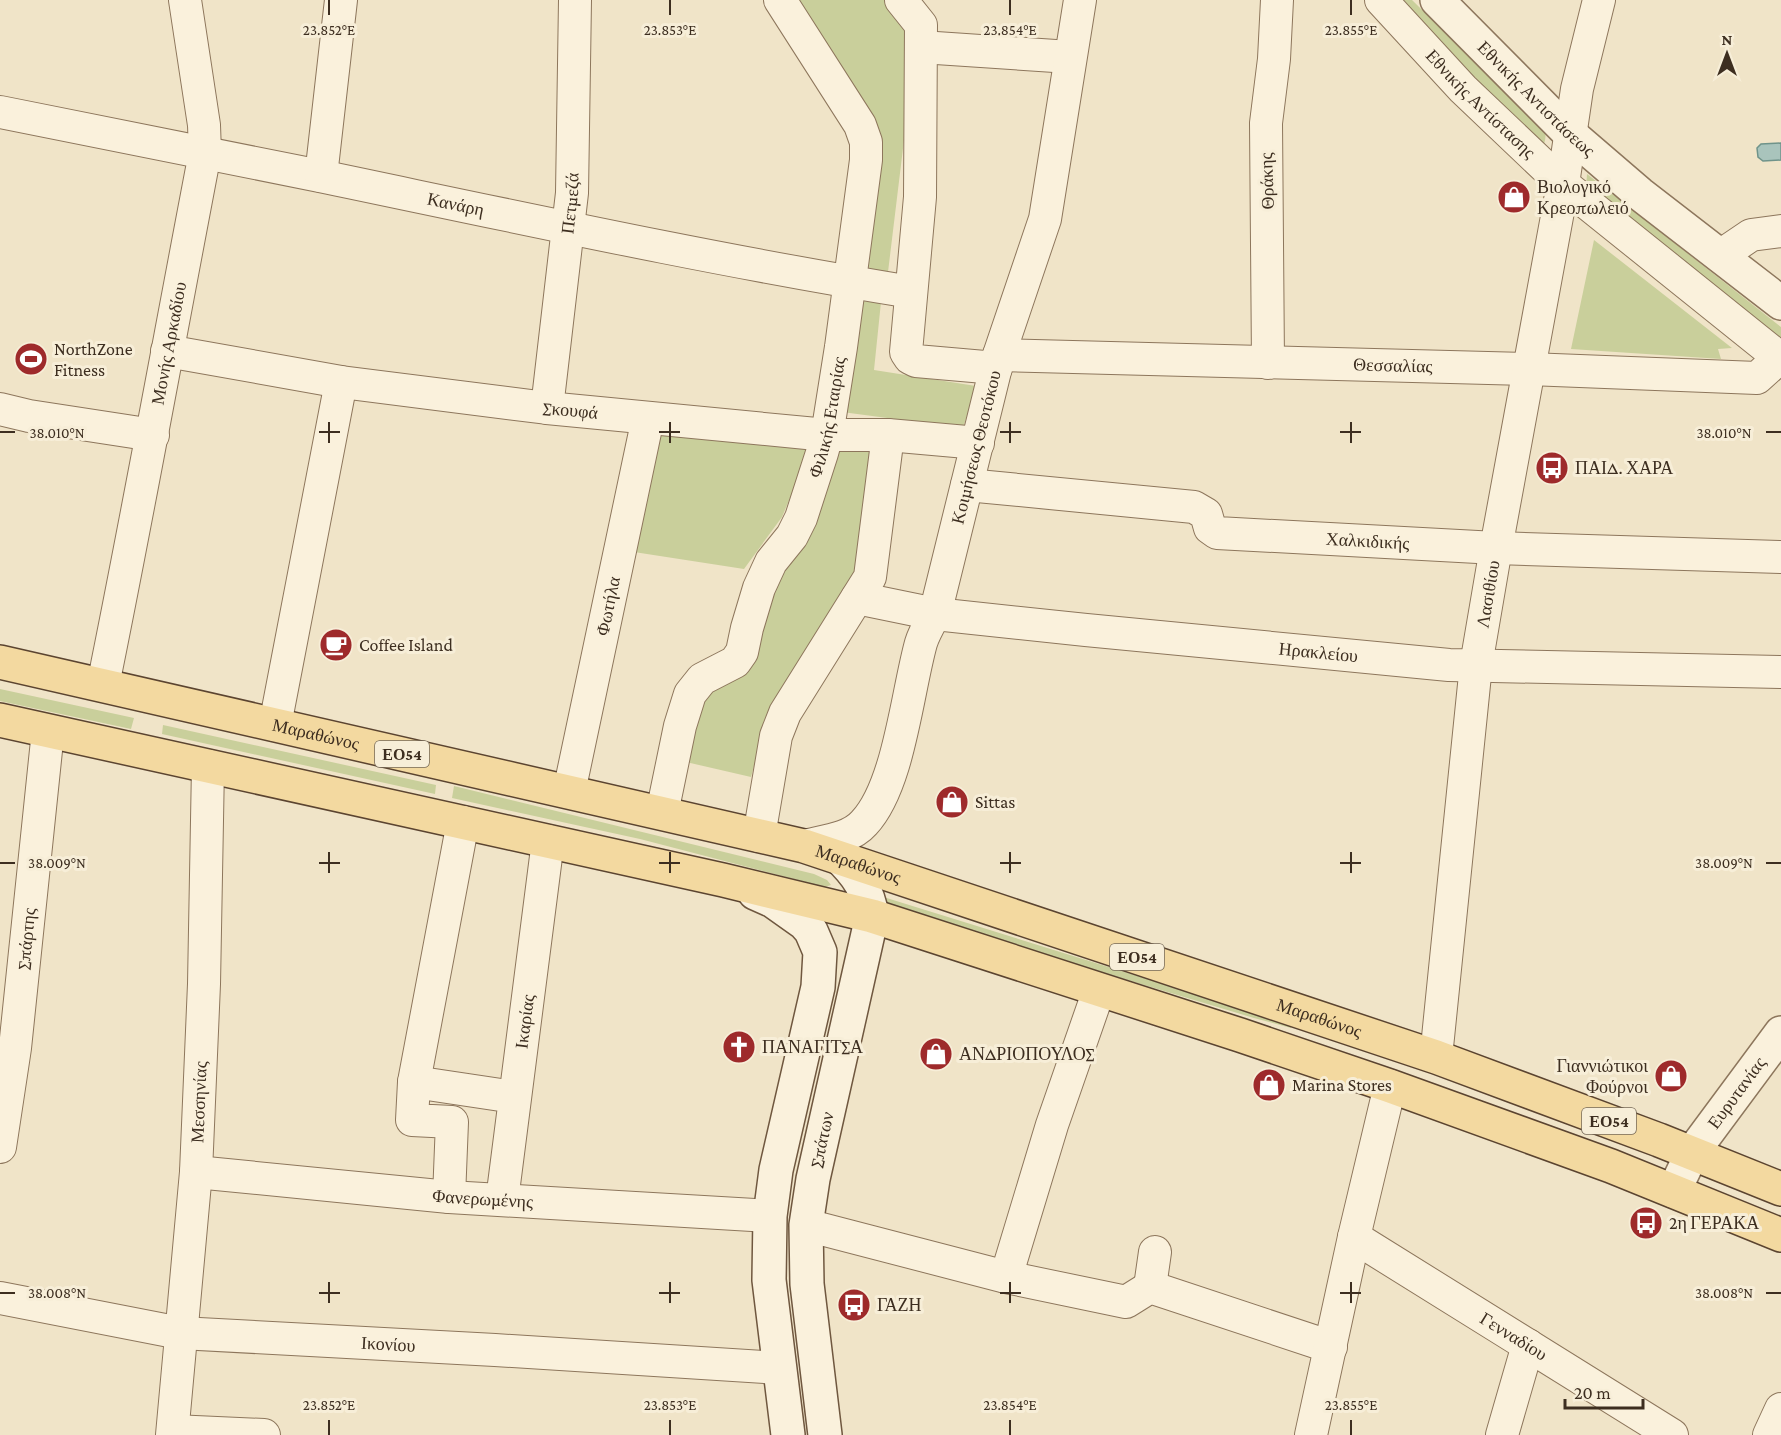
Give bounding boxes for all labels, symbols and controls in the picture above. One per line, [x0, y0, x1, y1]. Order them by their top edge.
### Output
text: 23.852°E [303, 22, 355, 38]
text: 23.853°E [644, 22, 696, 38]
text: 23.854°E [983, 22, 1037, 38]
text: 23.855°E [1325, 22, 1377, 38]
north arrow [1697, 24, 1757, 84]
text: N [1722, 31, 1733, 48]
street label: Εθνικής Αντιστάσεως [1474, 37, 1599, 161]
street label: Εθνικής Αντίστασης [1422, 45, 1540, 162]
street label: Θράκης [1256, 152, 1278, 210]
street label: Πετμεζά [557, 172, 582, 235]
place label: Βιολογικό Κρεοπωλειό [1537, 177, 1629, 218]
shop icon: Βιολογικό Κρεοπωλειό [1496, 179, 1532, 215]
street label: Κανάρη [425, 189, 486, 220]
street label: Μονής Αρκαδίου [148, 280, 190, 406]
place label: NorthZone Fitness [54, 339, 133, 380]
sports icon: NorthZone Fitness [13, 341, 49, 377]
street label: Θεσσαλίας [1353, 354, 1433, 376]
street label: Φιλικής Εταιρίας [805, 355, 849, 480]
street label: Κοιμήσεως Θεοτόκου [948, 368, 1005, 526]
street label: Σκουφά [542, 398, 599, 423]
text: 38.010°N [29, 425, 85, 441]
text: 38.010°N [1696, 425, 1752, 441]
bus stop icon: ΠΑΙΔ. ΧΑΡΑ [1534, 450, 1570, 486]
place label: ΠΑΙΔ. ΧΑΡΑ [1575, 458, 1673, 478]
street label: Χαλκιδικής [1325, 529, 1410, 553]
street label: Λασιθίου [1473, 559, 1504, 629]
street label: Φωτήλα [592, 574, 624, 637]
cafe icon: Coffee Island [318, 627, 354, 663]
place label: Coffee Island [359, 635, 453, 655]
street label: Ηρακλείου [1278, 639, 1359, 666]
street label: Μαραθώνος [270, 715, 361, 754]
road number: ΕΟ54 [375, 741, 429, 767]
shop icon: Sittas [934, 784, 970, 820]
place label: Sittas [975, 792, 1015, 812]
street label: Μαραθώνος [813, 841, 903, 888]
text: 38.009°N [28, 855, 86, 871]
text: 38.009°N [1695, 855, 1753, 871]
street label: Σπάρτης [13, 907, 40, 971]
road number: ΕΟ54 [1110, 944, 1164, 970]
street label: Ικαρίας [511, 993, 538, 1050]
street label: Μαραθώνος [1274, 995, 1364, 1042]
church icon: ΠΑΝΑΓΙΤΣΑ [721, 1029, 757, 1065]
shop icon: ΑΝΔΡΙΟΠΟΥΛΟΣ [918, 1036, 954, 1072]
place label: ΠΑΝΑΓΙΤΣΑ [762, 1037, 863, 1057]
place label: ΑΝΔΡΙΟΠΟΥΛΟΣ [959, 1044, 1095, 1064]
street label: Ευρυτανίας [1704, 1053, 1770, 1133]
place label: Γιαννιώτικοι Φούρνοι [1556, 1056, 1648, 1097]
shop icon: Γιαννιώτικοι Φούρνοι [1653, 1058, 1689, 1094]
street label: Μεσσηνίας [187, 1061, 211, 1144]
shop icon: Marina Stores [1251, 1067, 1287, 1103]
place label: Marina Stores [1292, 1075, 1392, 1095]
road number: ΕΟ54 [1582, 1108, 1636, 1134]
street label: Σπάτων [806, 1110, 838, 1169]
street label: Φανερωμένης [431, 1185, 534, 1212]
bus stop icon: 2η ΓΕΡΑΚΑ [1628, 1205, 1664, 1241]
place label: 2η ΓΕΡΑΚΑ [1669, 1213, 1759, 1233]
text: 38.008°N [28, 1285, 86, 1301]
text: 38.008°N [1695, 1285, 1753, 1301]
bus stop icon: ΓΑΖΗ [836, 1287, 872, 1323]
place label: ΓΑΖΗ [877, 1295, 922, 1315]
street label: Γενναδίου [1476, 1308, 1551, 1365]
street label: Ικονίου [361, 1333, 416, 1356]
scale bar [1565, 1372, 1643, 1410]
text: 20 m [1574, 1383, 1611, 1403]
text: 23.852°E [303, 1397, 355, 1413]
text: 23.853°E [644, 1397, 696, 1413]
text: 23.854°E [983, 1397, 1037, 1413]
text: 23.855°E [1325, 1397, 1377, 1413]

